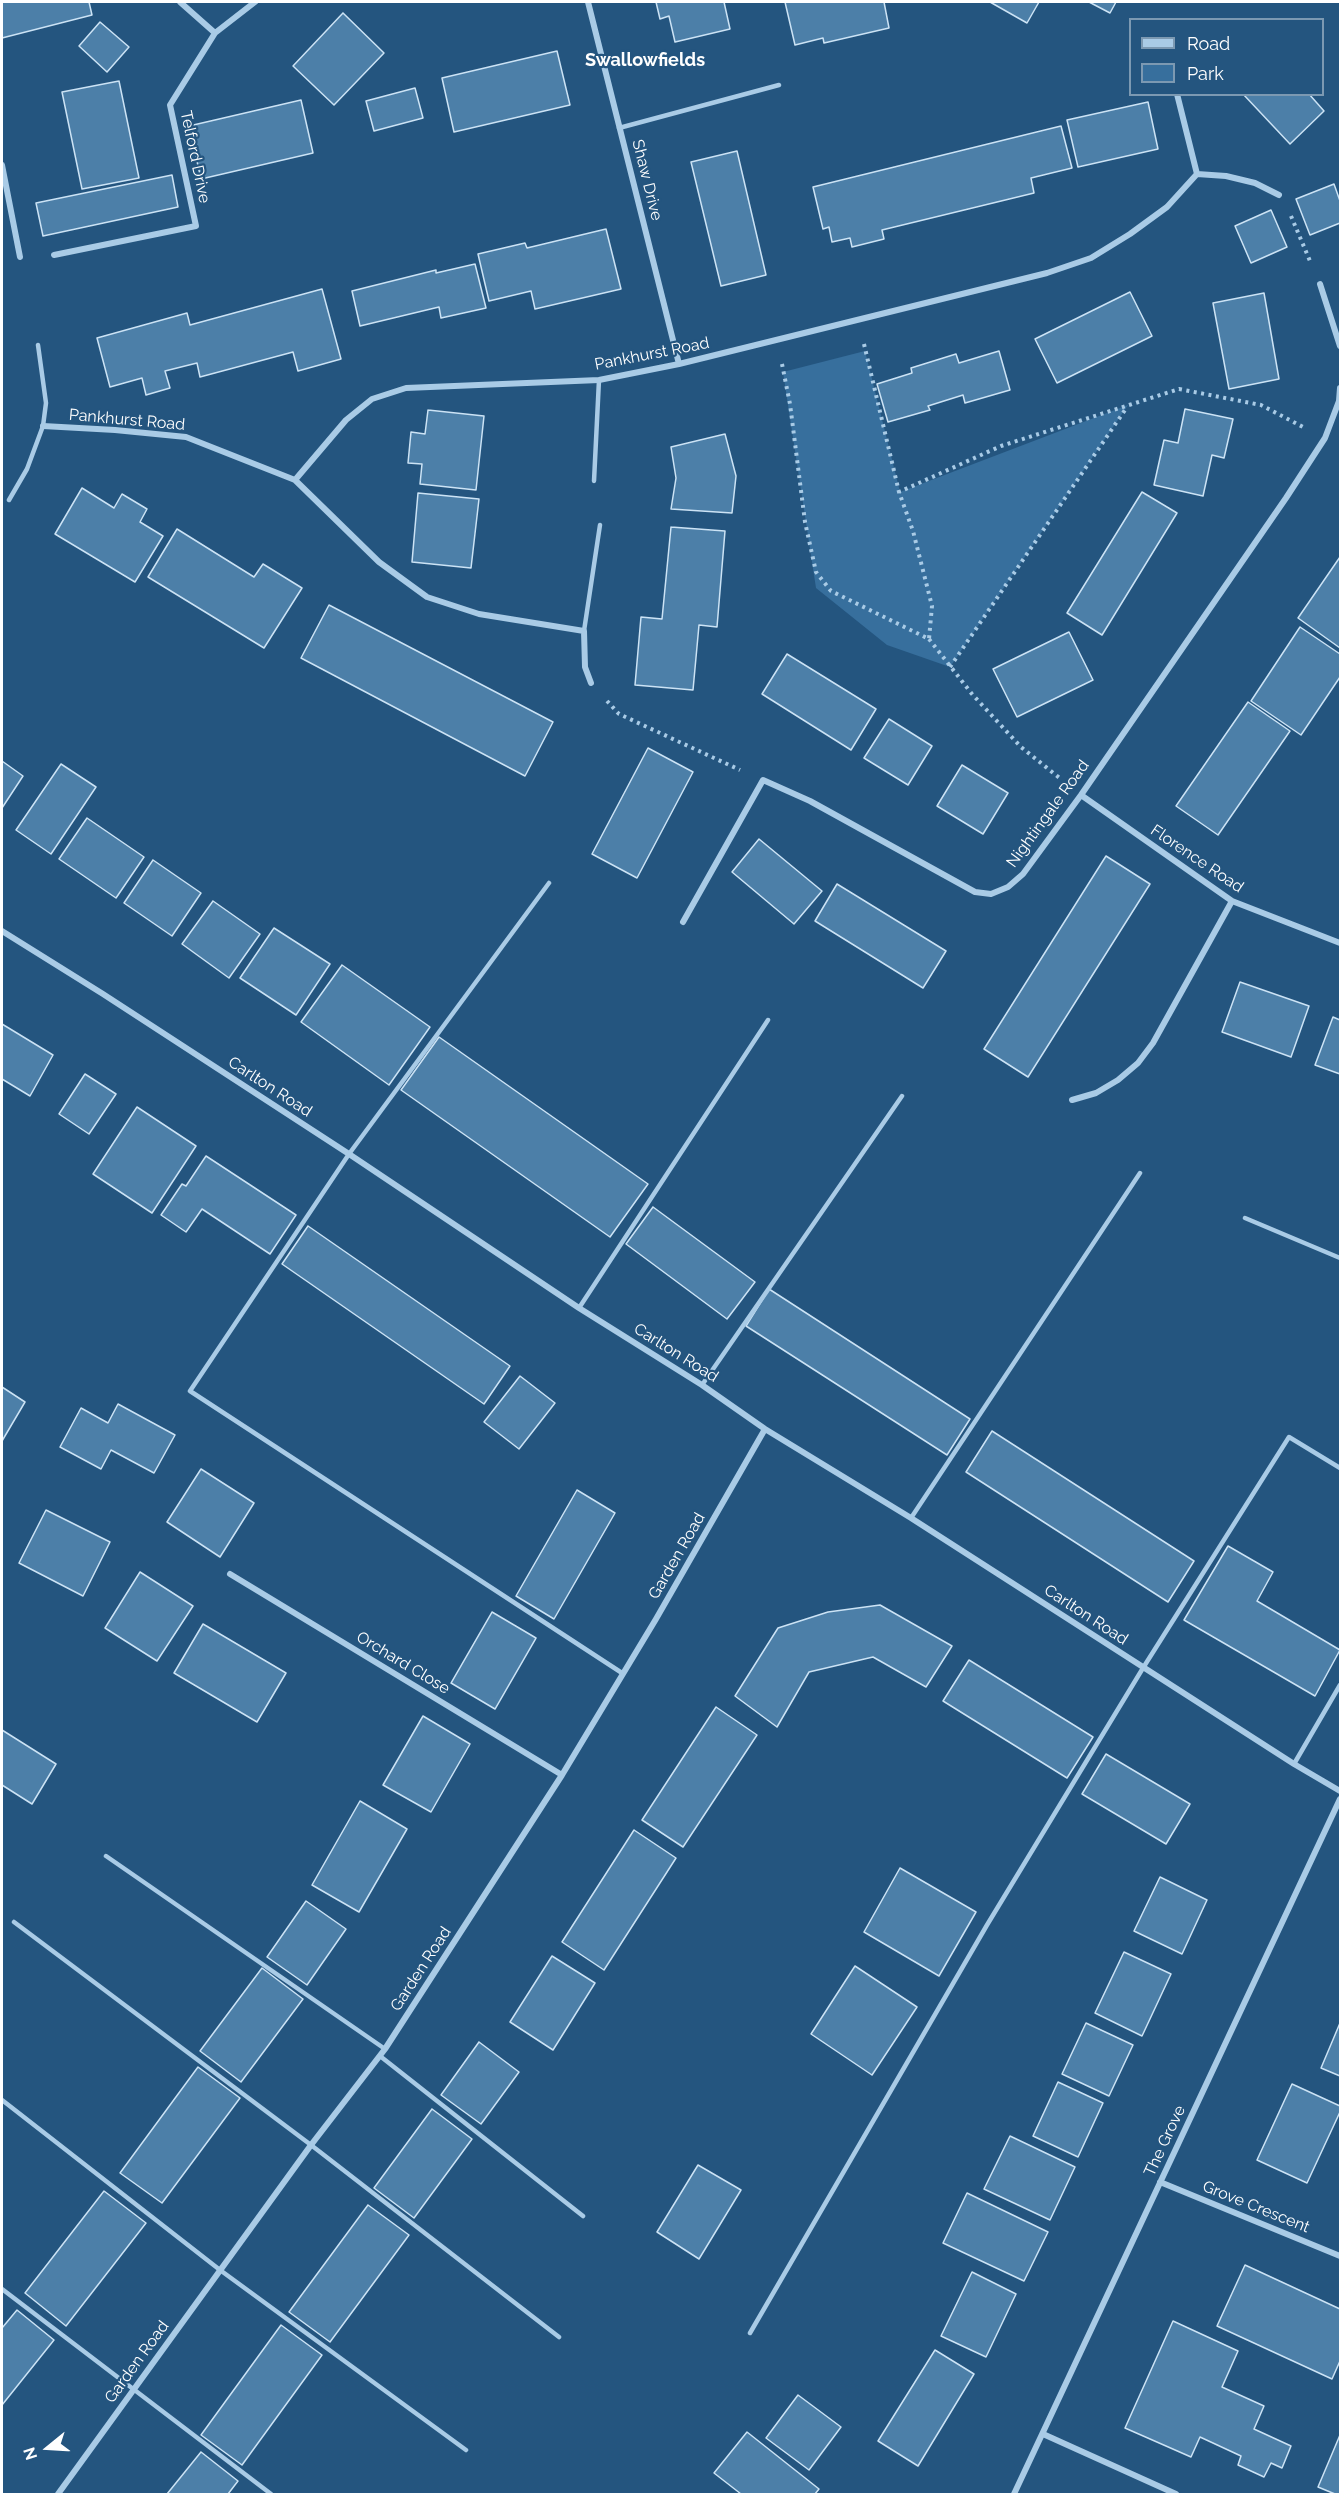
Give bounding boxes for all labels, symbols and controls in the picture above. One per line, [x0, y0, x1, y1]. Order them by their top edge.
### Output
legend [1129, 18, 1324, 96]
text: Road [1187, 33, 1230, 54]
district label: Swallowfields [585, 50, 705, 72]
text: Park [1187, 63, 1224, 84]
street label: Telford Drive [176, 109, 214, 205]
street label: Shaw Drive [628, 138, 666, 222]
street label: Pankhurst Road [593, 333, 711, 375]
street label: Pankhurst Road [68, 405, 186, 435]
street label: Nightingale Road [1003, 757, 1093, 871]
street label: Florence Road [1147, 821, 1247, 897]
street label: Carlton Road [224, 1053, 316, 1121]
street label: Carlton Road [630, 1319, 722, 1387]
street label: Garden Road [645, 1509, 709, 1603]
street label: Carlton Road [1040, 1581, 1132, 1649]
street label: Orchard Close [353, 1628, 453, 1698]
street label: Garden Road [387, 1923, 455, 2015]
street label: The Grove [1140, 2102, 1190, 2180]
street label: Grove Crescent [1200, 2177, 1312, 2237]
street label: Garden Road [101, 2317, 173, 2407]
north arrow [18, 2418, 78, 2478]
text: N [19, 2445, 41, 2462]

